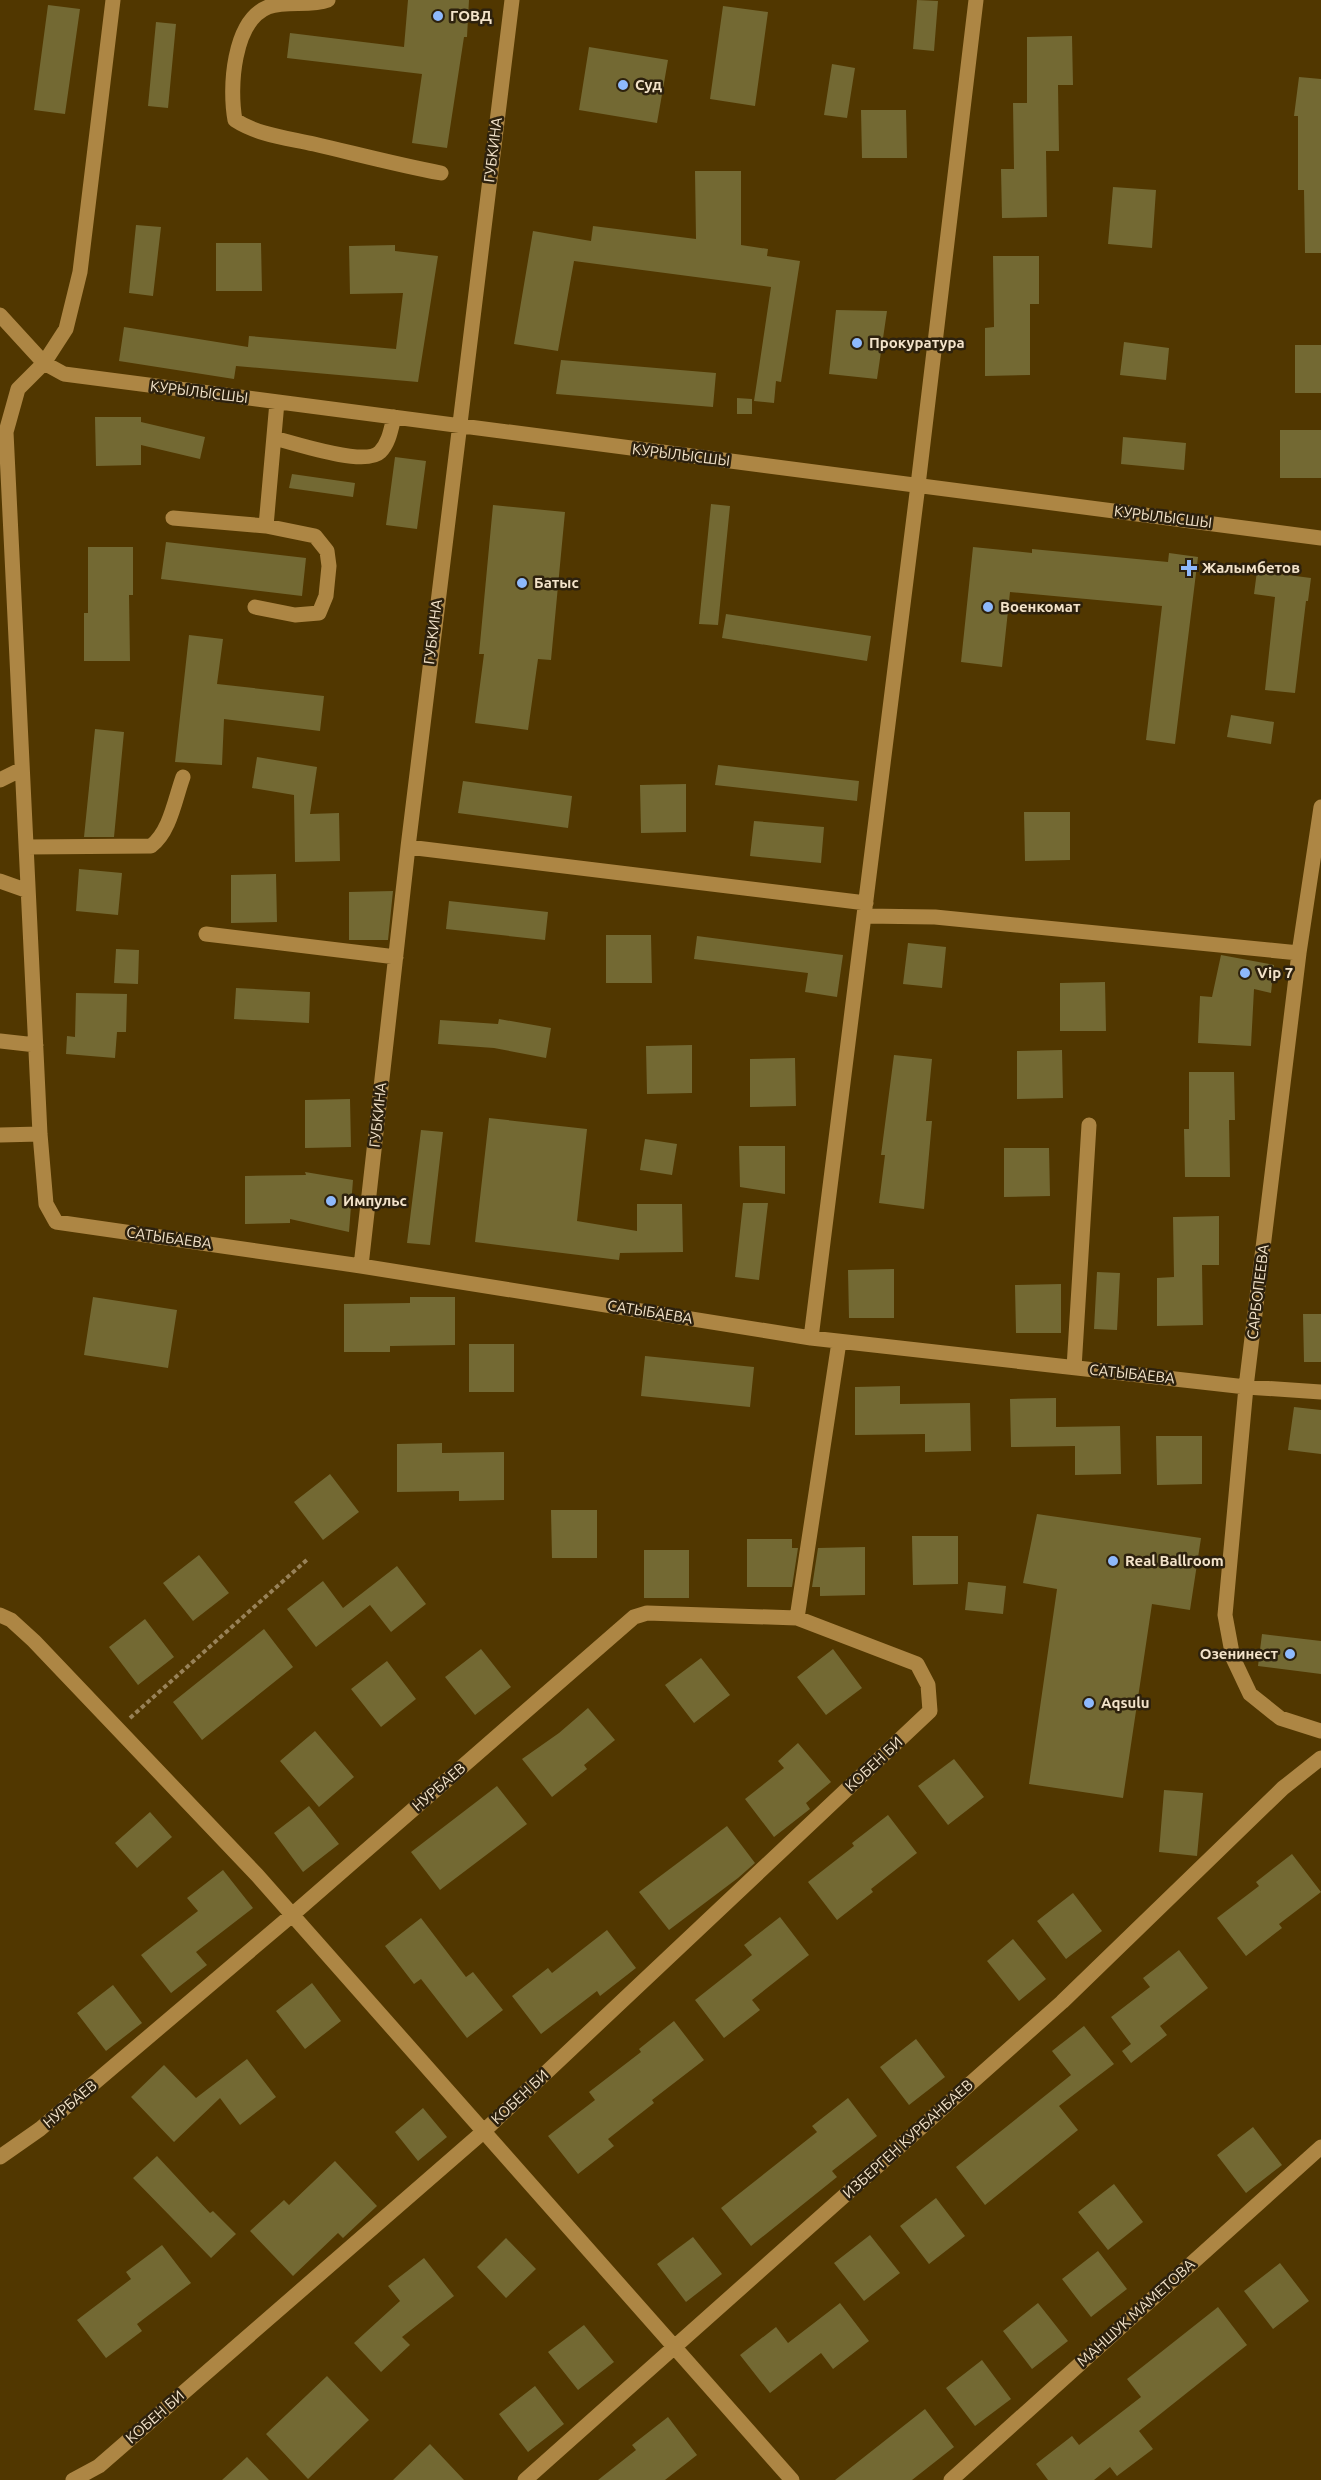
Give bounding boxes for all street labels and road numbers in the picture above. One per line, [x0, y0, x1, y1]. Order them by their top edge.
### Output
street label: ГУБКИНА [480, 116, 505, 183]
street label: КУРЫЛЫСШЫ [149, 377, 249, 406]
street label: КУРЫЛЫСШЫ [631, 440, 731, 469]
street label: КУРЫЛЫСШЫ [1113, 502, 1213, 531]
street label: ГУБКИНА [420, 598, 445, 665]
street label: ГУБКИНА [366, 1081, 389, 1148]
street label: САТЫБАЕВА [125, 1223, 213, 1252]
street label: САРБОПЕЕВА [1243, 1243, 1272, 1340]
street label: САТЫБАЕВА [606, 1296, 694, 1327]
street label: САТЫБАЕВА [1088, 1361, 1176, 1386]
street label: КОБЕН БИ [842, 1733, 906, 1794]
street label: НУРБАЕВ [409, 1759, 469, 1814]
street label: КОБЕН БИ [488, 2066, 552, 2127]
street label: НУРБАЕВ [39, 2076, 100, 2131]
street label: ИЗБЕРГЕН КУРБАНБАЕВ [839, 2076, 976, 2201]
street label: МАНШУК МАМЕТОВА [1073, 2255, 1198, 2370]
street label: КОБЕН БИ [122, 2387, 187, 2447]

